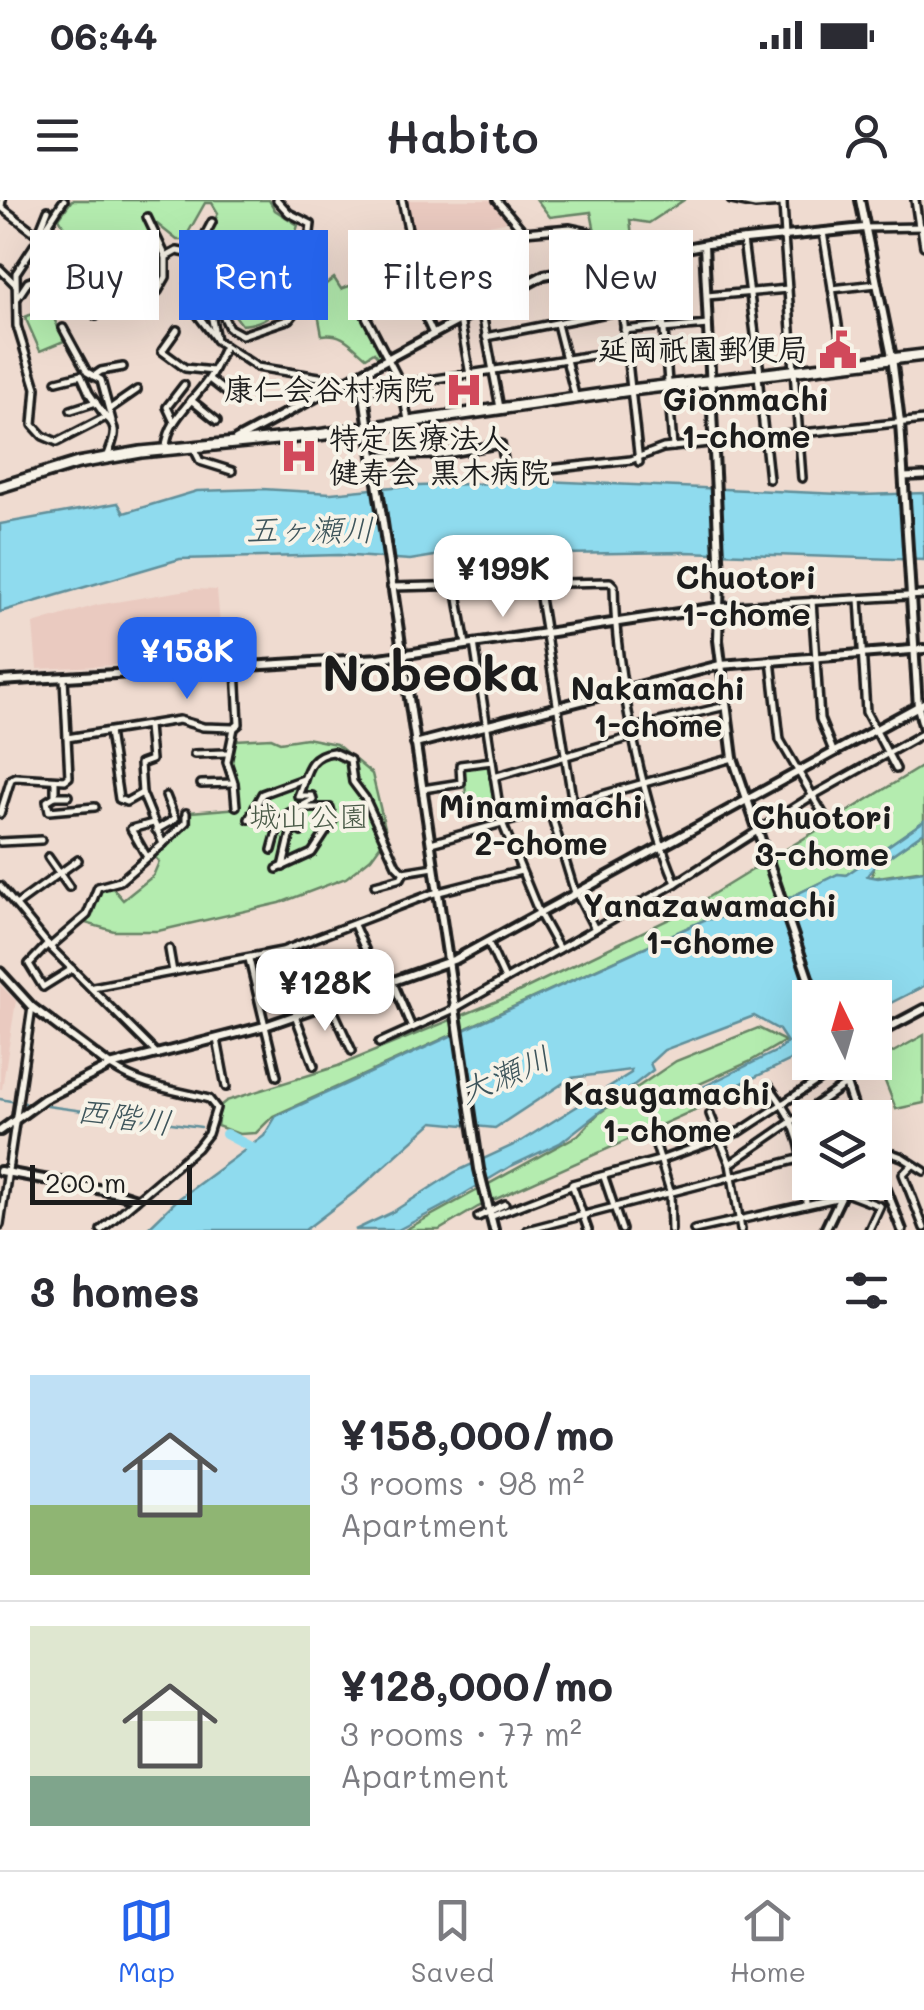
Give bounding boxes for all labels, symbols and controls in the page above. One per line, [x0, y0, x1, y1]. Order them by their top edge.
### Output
text: 06:44 [50, 10, 158, 60]
text: Habito [386, 106, 538, 164]
icon: menu [30, 108, 85, 163]
icon: person [839, 108, 894, 163]
chip: Buy [30, 230, 159, 320]
chip: Rent [179, 230, 328, 320]
chip: Filters [348, 230, 529, 320]
chip: New [549, 230, 693, 320]
place label: 延岡祇園郵便局 [598, 328, 808, 368]
public building icon: 延岡祇園郵便局 [817, 329, 859, 371]
place label: 康仁会谷村病院 [224, 368, 434, 408]
hospital icon: 康仁会谷村病院 [443, 369, 485, 411]
district label: Gionmachi 1-chome [663, 377, 829, 456]
place label: 特定医療法人 健寿会 黒木病院 [329, 417, 550, 491]
hospital icon: 特定医療法人 健寿会 黒木病院 [278, 435, 320, 477]
water label: 五ヶ瀬川 [246, 507, 374, 549]
pin: ¥199K [433, 535, 573, 620]
text: ¥199K [456, 546, 550, 588]
district label: Chuotori 1-chome [675, 555, 817, 634]
pin: ¥158K [117, 617, 257, 702]
text: ¥158K [140, 628, 234, 670]
district label: Nobeoka [322, 638, 540, 704]
district label: Nakamachi 1-chome [571, 666, 745, 745]
district label: Minamimachi 2-chome [439, 784, 643, 863]
park label: 城山公園 [249, 795, 369, 835]
district label: Chuotori 3-chome [751, 795, 893, 874]
district label: Yanazawamachi 1-chome [583, 883, 837, 962]
pin: ¥128K [255, 949, 395, 1034]
text: ¥128K [278, 960, 372, 1002]
north arrow [792, 980, 892, 1080]
map controls [792, 980, 892, 1200]
water label: 大瀬川 [452, 1035, 557, 1111]
district label: Kasugamachi 1-chome [563, 1071, 771, 1150]
water label: 西階川 [74, 1088, 175, 1142]
button: layers [792, 1100, 892, 1200]
scale bar [30, 1160, 192, 1204]
text: 200 m [45, 1164, 126, 1200]
text: 3 homes [30, 1263, 200, 1318]
icon: filters [839, 1263, 894, 1318]
text: ¥158,000/mo [340, 1406, 614, 1461]
icon: home [110, 1415, 230, 1535]
text: 3 rooms · 98 m² [340, 1461, 585, 1503]
text: Apartment [340, 1503, 509, 1545]
text: ¥128,000/mo [340, 1657, 613, 1712]
icon: home [110, 1666, 230, 1786]
text: 3 rooms · 77 m² [340, 1712, 582, 1754]
text: Apartment [340, 1754, 509, 1796]
tab: Map [118, 1893, 175, 1989]
tab: Saved [411, 1893, 494, 1989]
tab: Home [730, 1893, 806, 1989]

